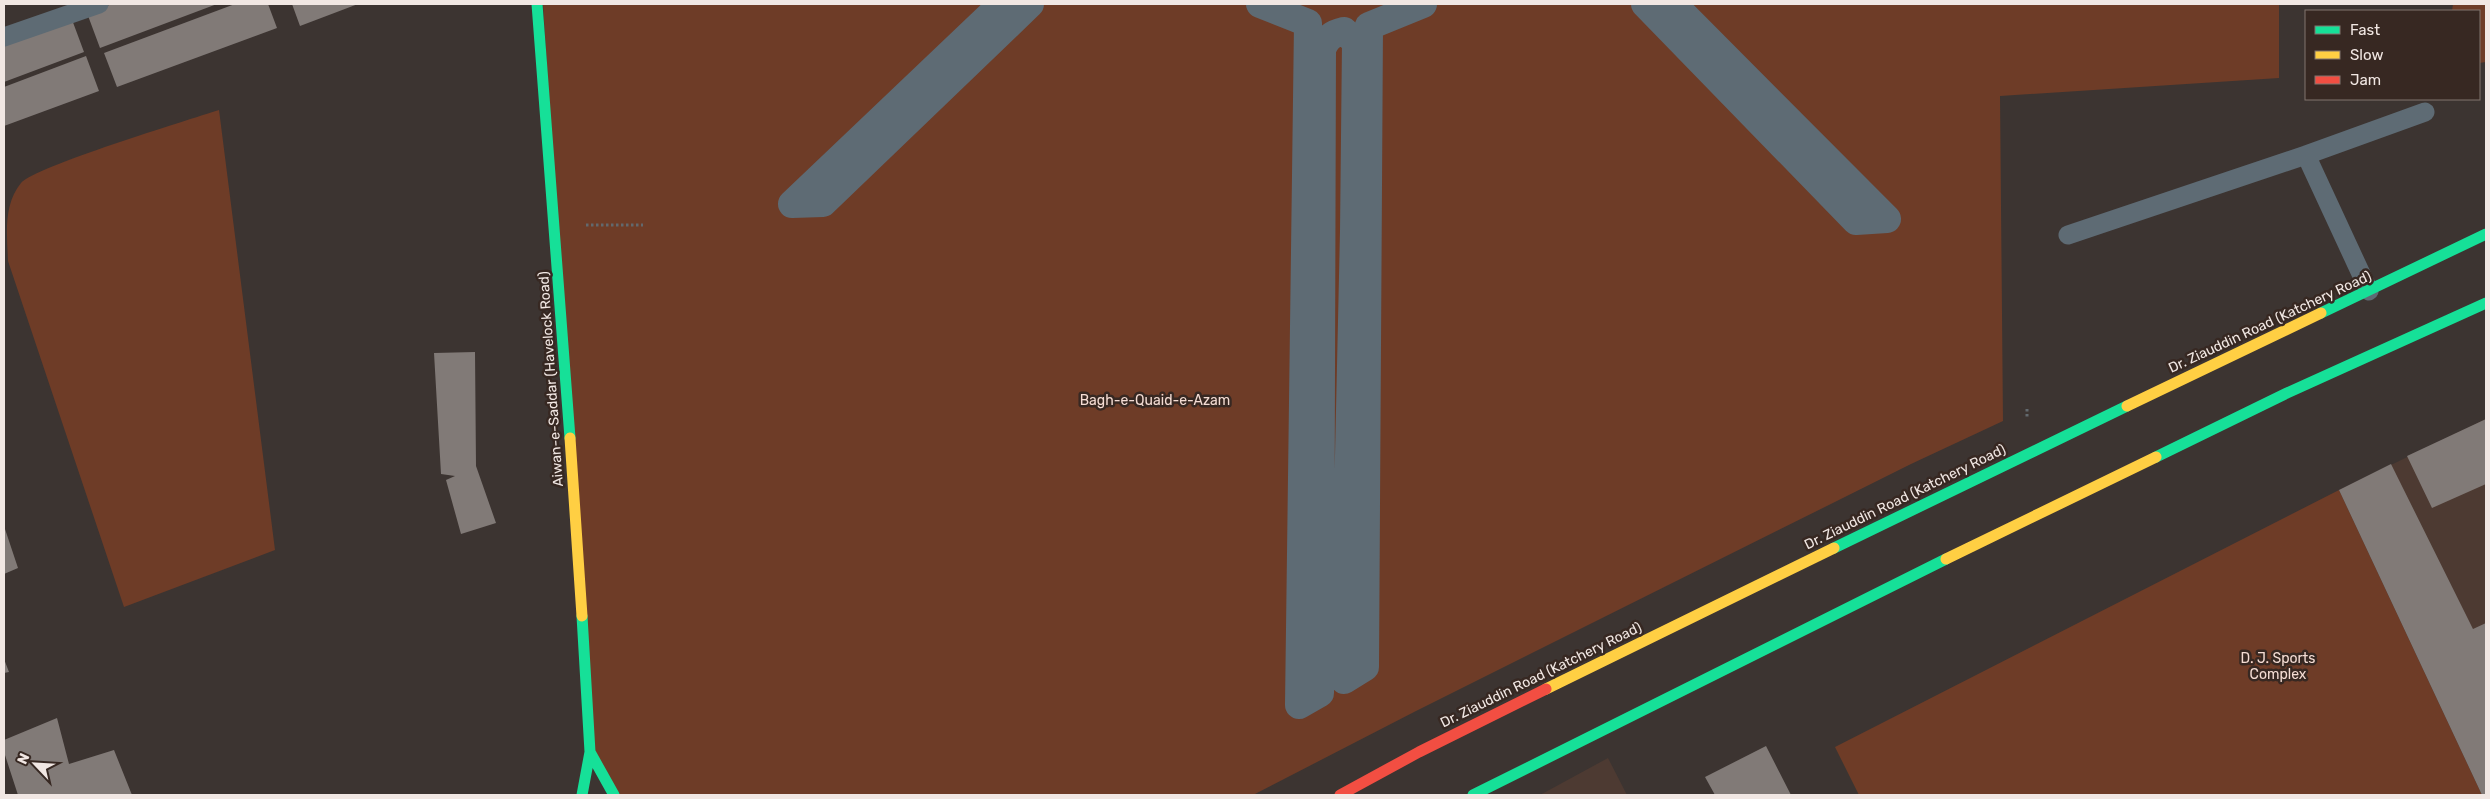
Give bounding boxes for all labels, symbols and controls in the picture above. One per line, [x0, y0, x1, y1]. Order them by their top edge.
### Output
legend [2305, 10, 2480, 100]
text: Fast [2350, 21, 2380, 39]
text: Slow [2350, 46, 2383, 64]
text: Jam [2350, 71, 2381, 89]
street label: Dr. Ziauddin Road (Katchery Road) [2166, 267, 2374, 377]
street label: Aiwan-e-Saddar (Havelock Road) [535, 271, 567, 487]
park label: Bagh-e-Quaid-e-Azam [1080, 392, 1230, 409]
street label: Dr. Ziauddin Road (Katchery Road) [1802, 441, 2008, 553]
street label: Dr. Ziauddin Road (Katchery Road) [1438, 619, 1644, 731]
park label: D. J. Sports Complex [2241, 650, 2315, 683]
north arrow [10, 739, 60, 789]
text: N [14, 751, 34, 767]

